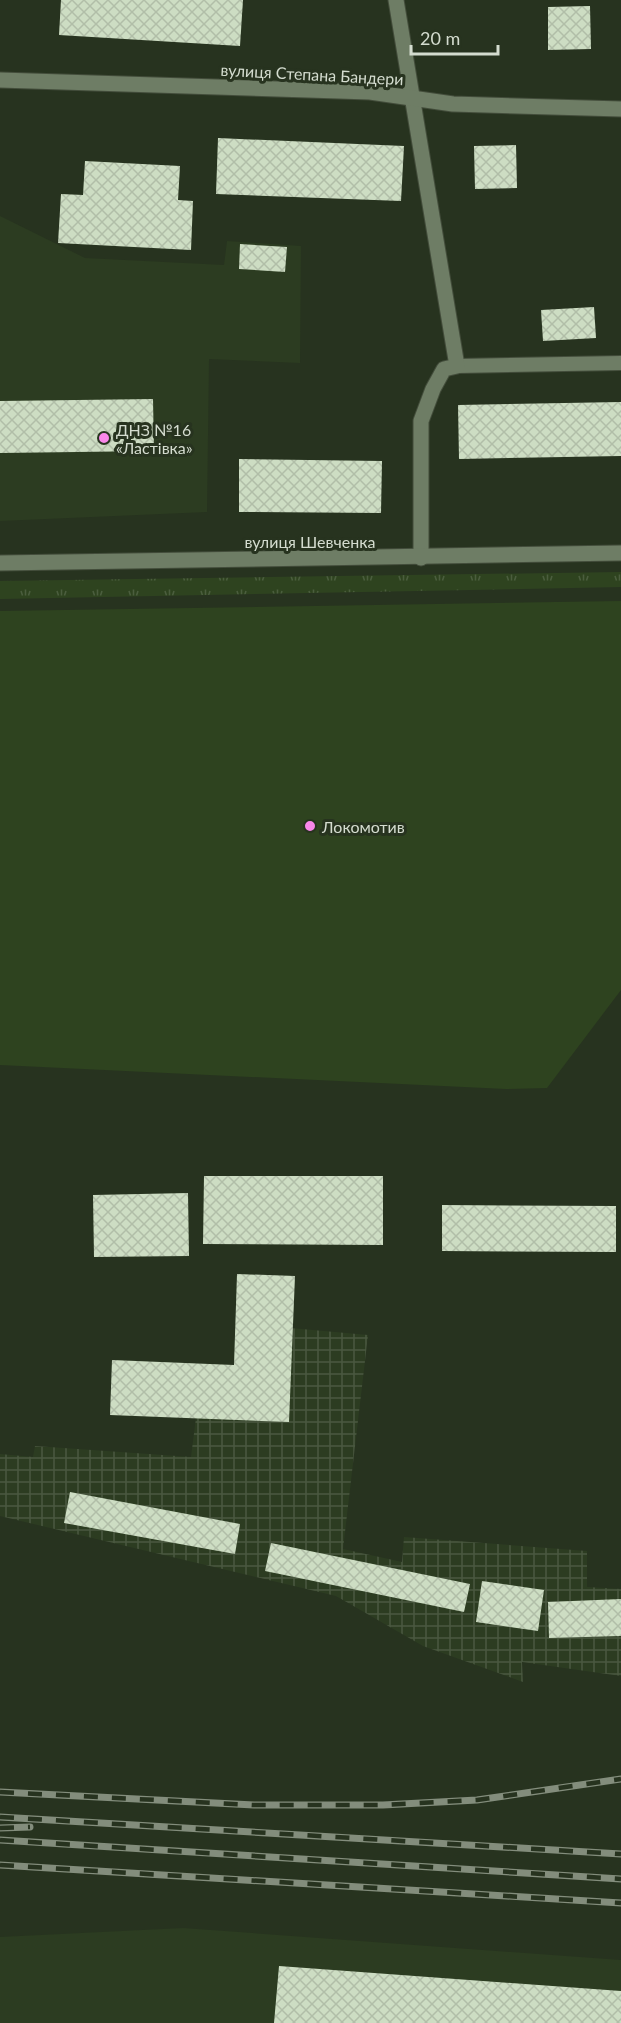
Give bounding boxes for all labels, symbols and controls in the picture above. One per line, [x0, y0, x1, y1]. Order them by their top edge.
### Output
scale bar [411, 18, 498, 56]
text: 20 m [420, 27, 460, 49]
street label: вулиця Степана Бандери [220, 60, 404, 88]
place label: ДНЗ №16 «Ластівка» [116, 420, 193, 457]
marker: ДНЗ №16 «Ластівка» [97, 431, 111, 445]
street label: вулиця Шевченка [245, 532, 375, 551]
place label: Локомотив [321, 817, 405, 836]
marker: Локомотив [303, 819, 317, 833]

